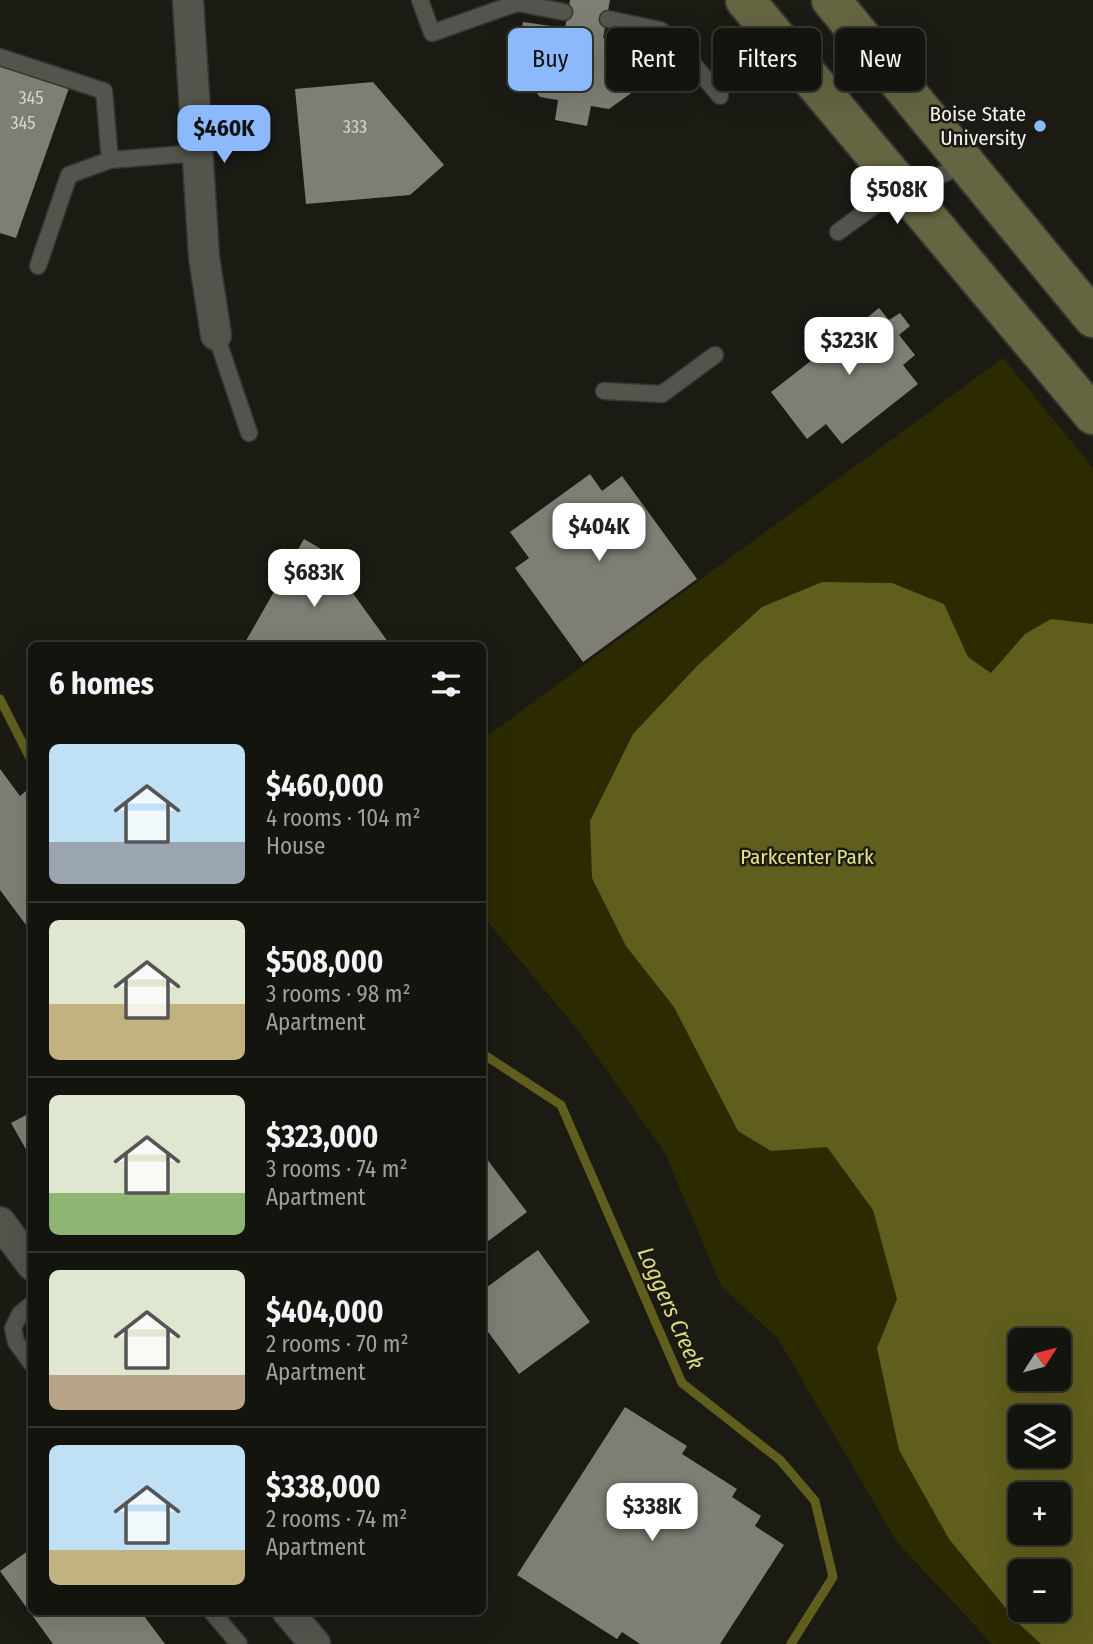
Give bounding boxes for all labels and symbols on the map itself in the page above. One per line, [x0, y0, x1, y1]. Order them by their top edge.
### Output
house number: 345 [19, 87, 43, 109]
place label: Boise State University [930, 101, 1027, 151]
pin: $460K [175, 106, 273, 165]
house number: 345 [11, 112, 35, 134]
house number: 333 [343, 116, 367, 138]
marker: Boise State University [1032, 118, 1048, 134]
pin: $508K [848, 166, 946, 226]
pin: $323K [800, 318, 898, 377]
pin: $404K [550, 504, 648, 563]
pin: $683K [265, 550, 363, 609]
park label: Parkcenter Park [740, 844, 874, 870]
water label: Loggers Creek [632, 1242, 710, 1374]
north arrow [1008, 1328, 1071, 1391]
pin: $338K [603, 1484, 701, 1543]

